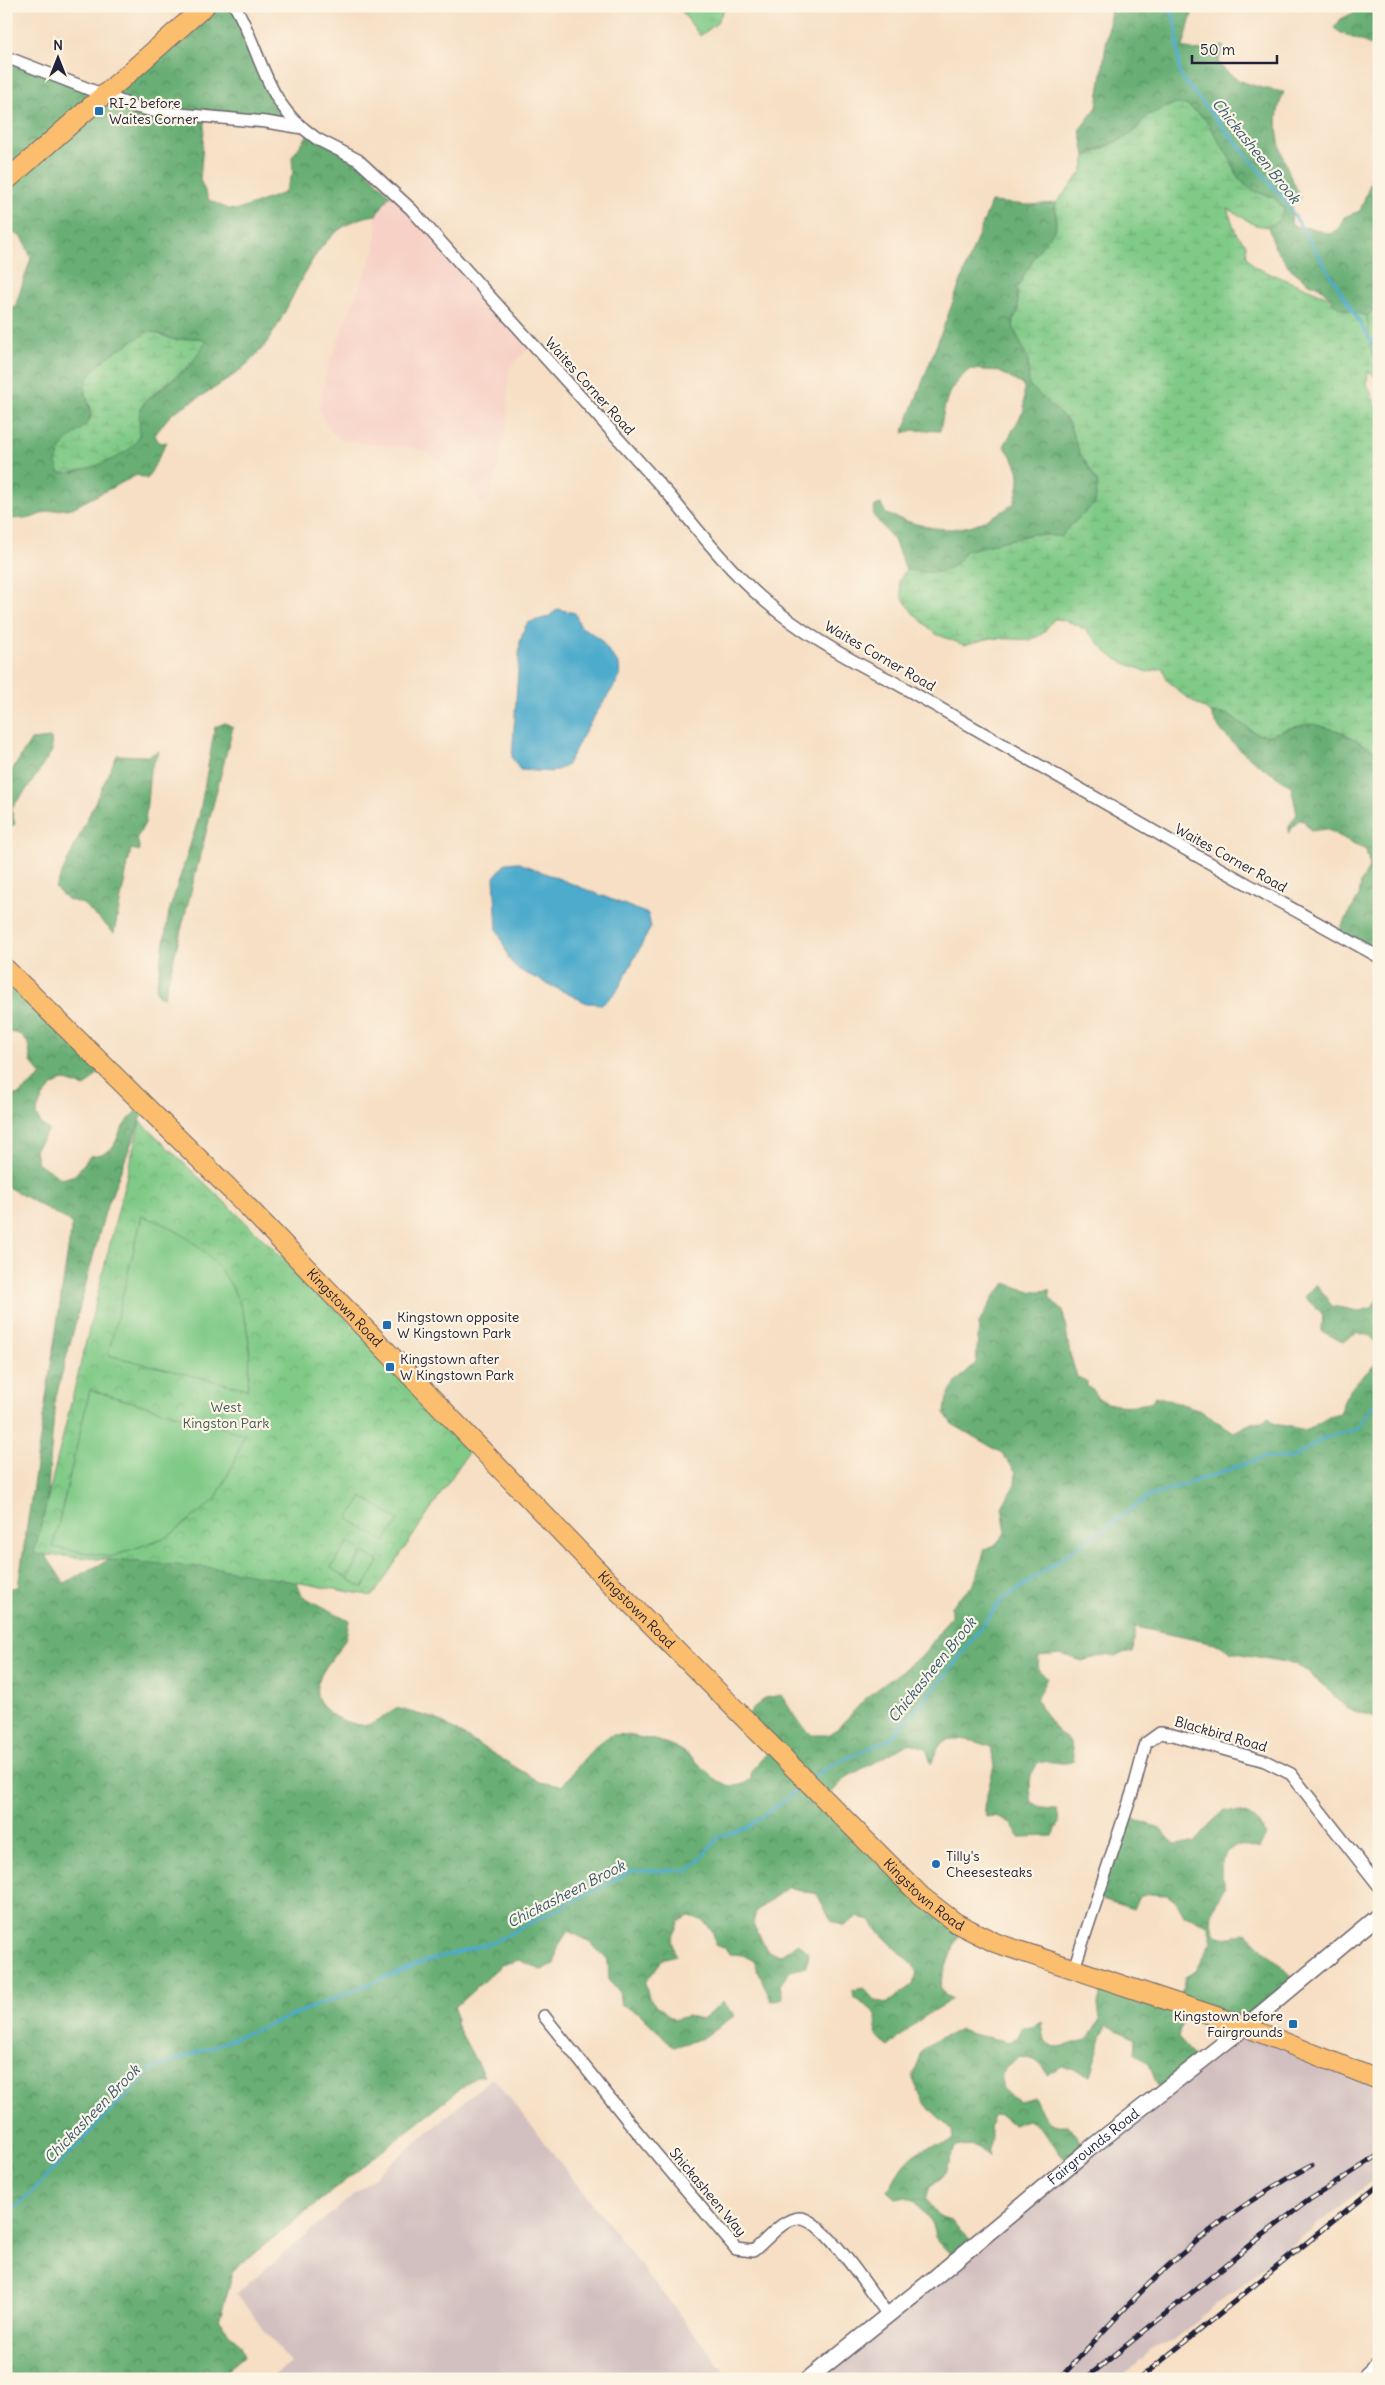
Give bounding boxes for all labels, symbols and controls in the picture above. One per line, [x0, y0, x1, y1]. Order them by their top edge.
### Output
north arrow [32, 32, 82, 82]
scale bar [1192, 32, 1278, 64]
text: N [53, 36, 63, 54]
text: 50 m [1200, 40, 1235, 59]
place label: RI-2 before Waites Corner [109, 94, 199, 128]
water label: Chickasheen Brook [1208, 94, 1305, 208]
marker: RI-2 before Waites Corner [93, 105, 105, 117]
street label: Waites Corner Road [541, 333, 639, 439]
street label: Waites Corner Road [821, 617, 939, 695]
street label: Waites Corner Road [1172, 820, 1290, 896]
street label: Kingstown Road [303, 1265, 387, 1351]
place label: Kingstown opposite W Kingstown Park [397, 1308, 519, 1342]
marker: Kingstown opposite W Kingstown Park [381, 1319, 393, 1331]
place label: Kingstown after W Kingstown Park [400, 1350, 514, 1384]
marker: Kingstown after W Kingstown Park [384, 1361, 396, 1373]
park label: West Kingston Park [182, 1398, 270, 1432]
street label: Kingstown Road [594, 1567, 679, 1652]
water label: Chickasheen Brook [883, 1612, 981, 1726]
street label: Blackbird Road [1173, 1712, 1269, 1756]
place label: Tilly's Cheesesteaks [946, 1847, 1032, 1881]
street label: Kingstown Road [880, 1854, 967, 1935]
water label: Chickasheen Brook [504, 1855, 629, 1931]
marker: Tilly's Cheesesteaks [930, 1858, 942, 1870]
place label: Kingstown before Fairgrounds [1174, 2007, 1283, 2041]
marker: Kingstown before Fairgrounds [1287, 2018, 1299, 2030]
water label: Chickasheen Brook [40, 2059, 145, 2167]
street label: Fairgrounds Road [1044, 2104, 1143, 2189]
street label: Shickasheen Way [666, 2144, 750, 2240]

